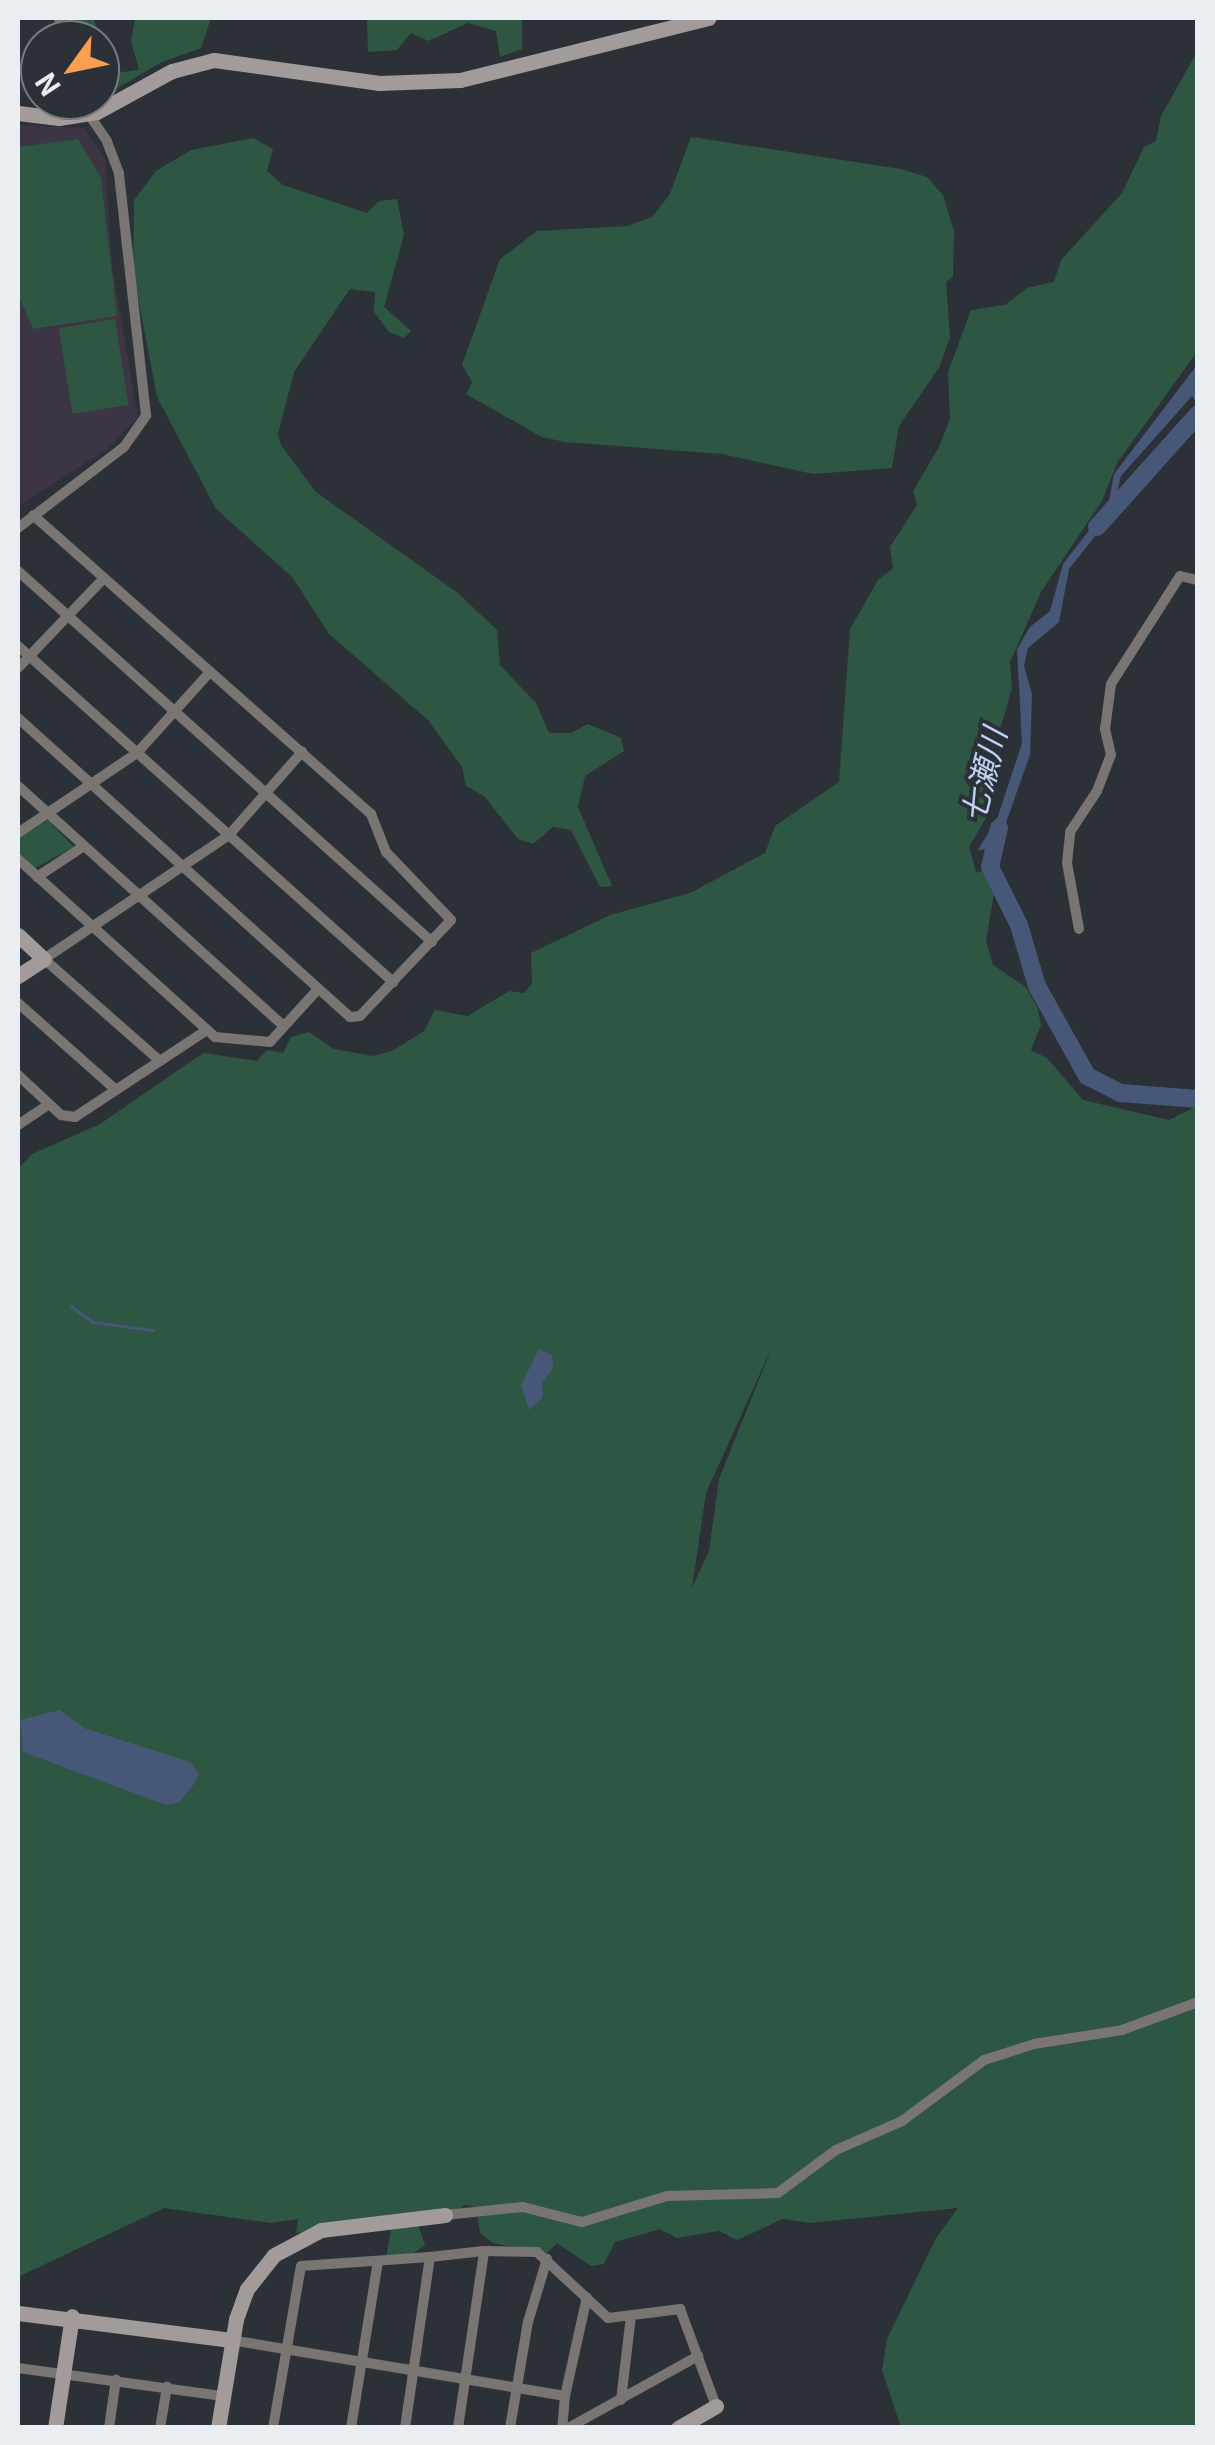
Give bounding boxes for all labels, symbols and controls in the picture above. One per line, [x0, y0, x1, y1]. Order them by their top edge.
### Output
north arrow [20, 20, 120, 120]
text: N [24, 66, 69, 105]
water label: 七瀬川 [952, 724, 1012, 826]

